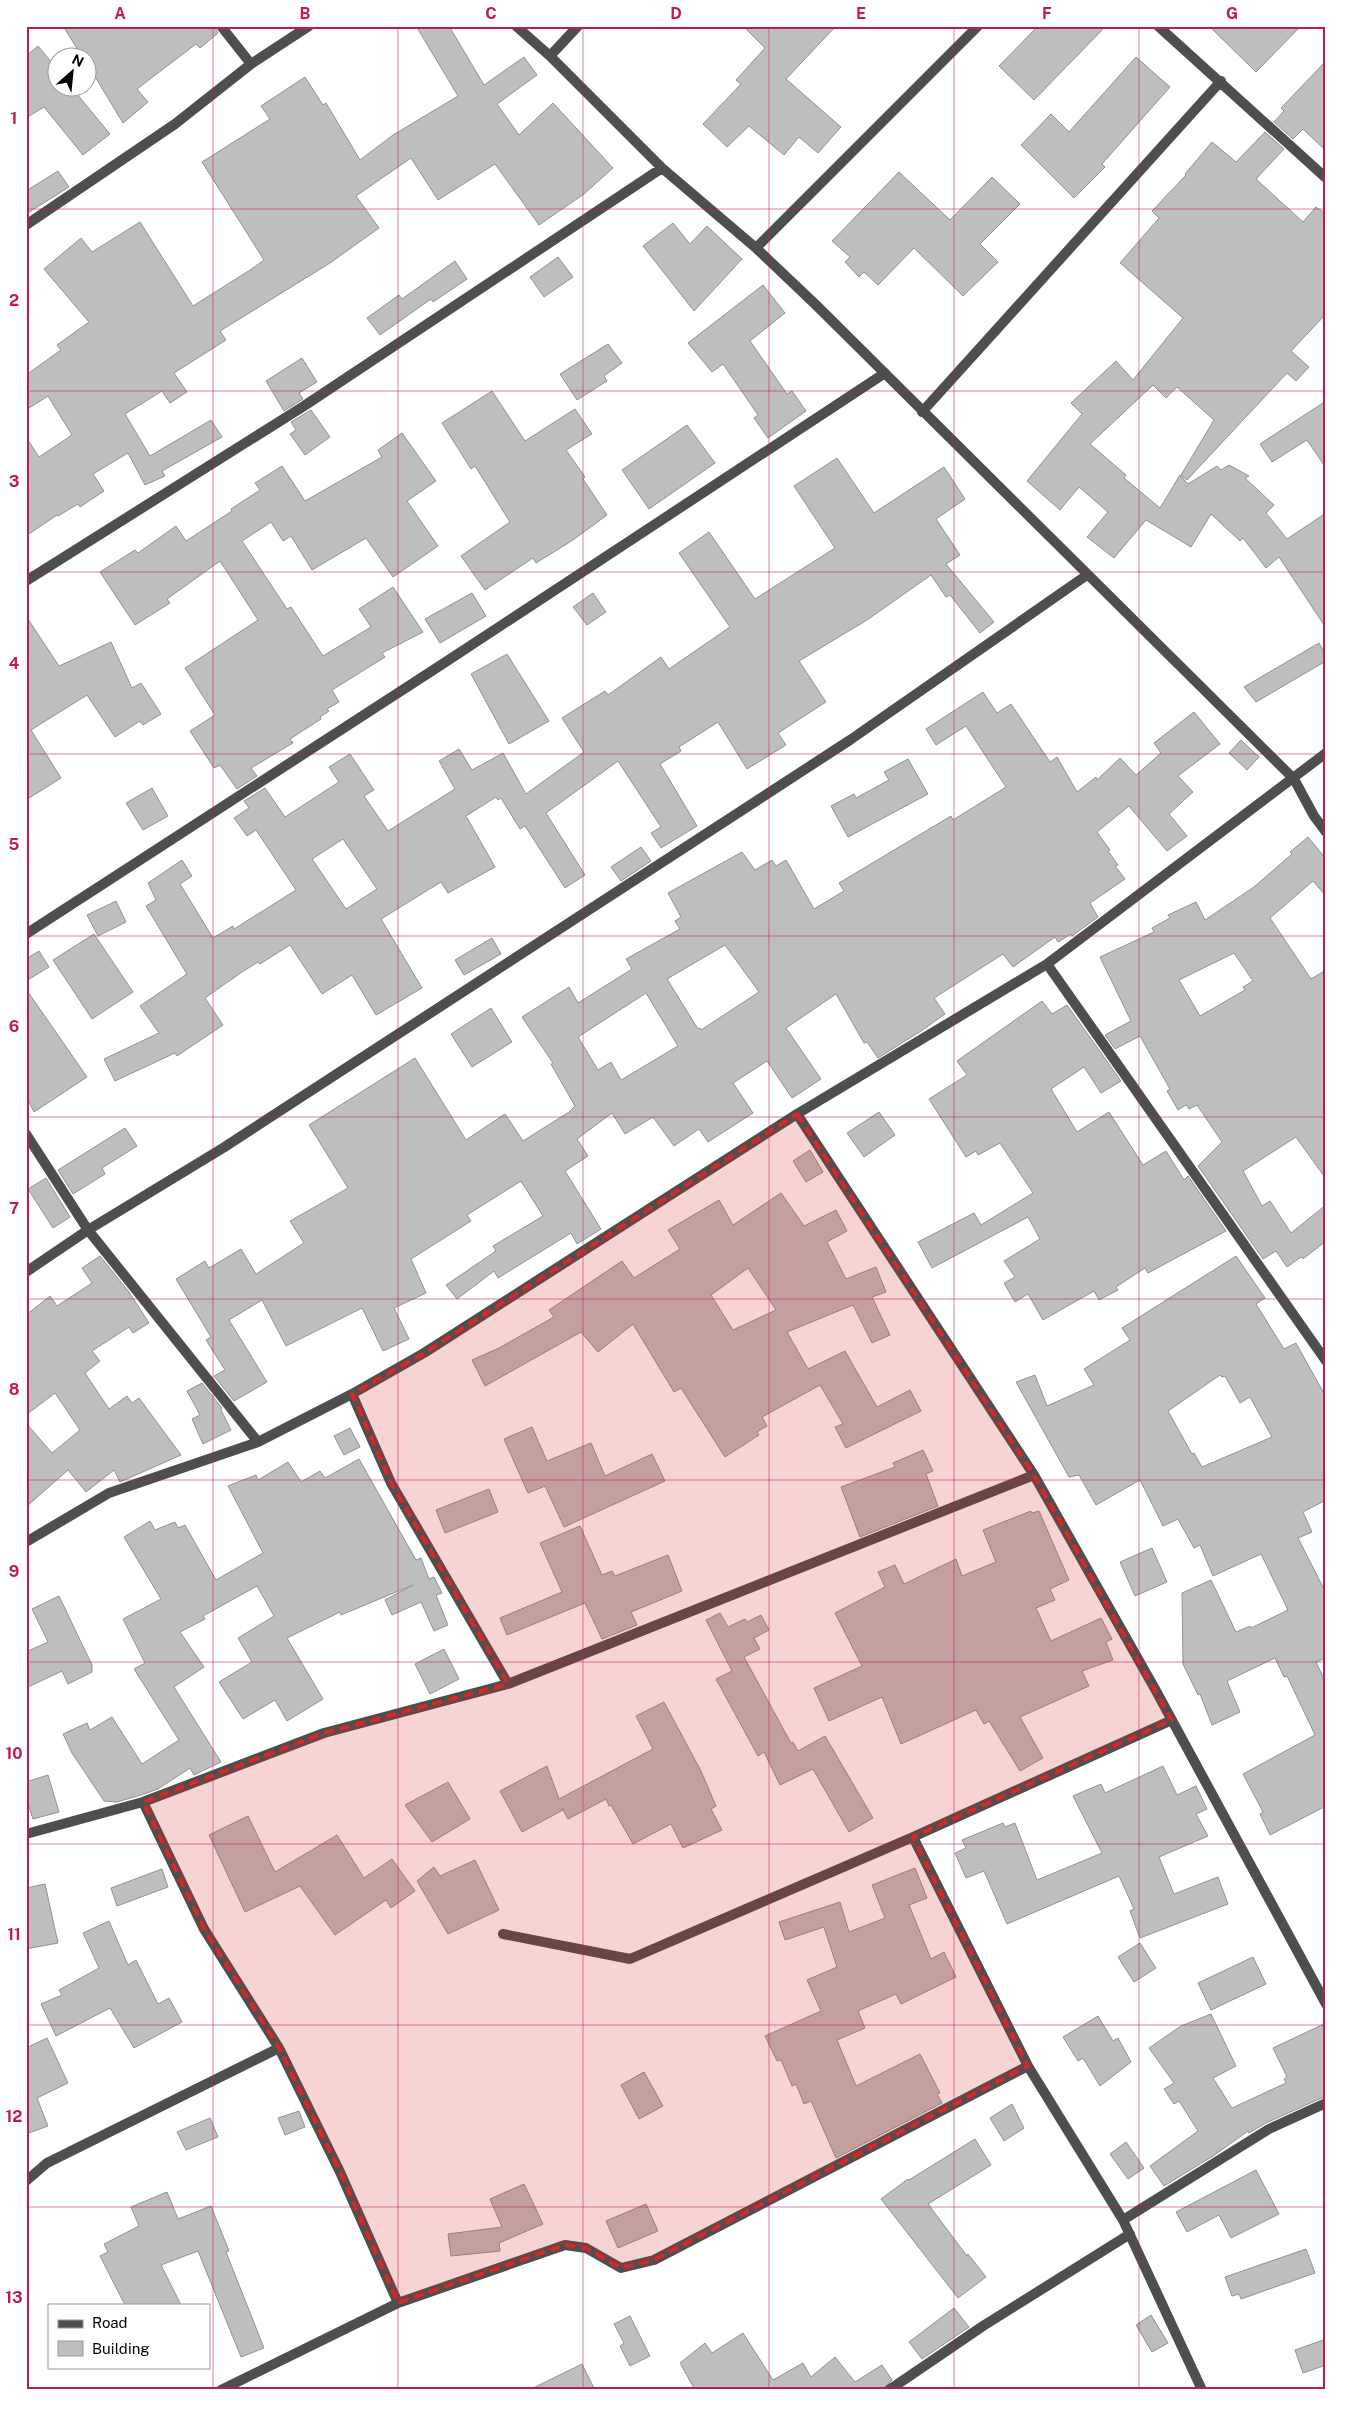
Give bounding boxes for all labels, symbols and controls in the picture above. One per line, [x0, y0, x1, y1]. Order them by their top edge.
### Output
text: A [114, 4, 126, 23]
text: B [300, 4, 311, 23]
text: C [485, 4, 497, 23]
text: D [670, 4, 682, 23]
text: E [856, 4, 866, 23]
text: F [1042, 4, 1052, 23]
text: G [1226, 4, 1238, 23]
north arrow [48, 48, 98, 98]
text: N [69, 51, 86, 70]
text: 1 [11, 109, 17, 128]
text: 2 [9, 291, 19, 310]
text: 3 [9, 472, 19, 491]
text: 4 [9, 654, 20, 673]
text: 5 [9, 835, 20, 854]
text: 6 [9, 1017, 19, 1036]
text: 7 [9, 1199, 19, 1218]
text: 8 [9, 1380, 20, 1399]
text: 9 [9, 1562, 19, 1581]
text: 10 [5, 1744, 23, 1763]
text: 11 [7, 1925, 21, 1944]
text: 12 [5, 2107, 23, 2126]
text: 13 [5, 2288, 23, 2307]
legend [48, 2304, 210, 2368]
text: Road [92, 2314, 128, 2331]
text: Building [92, 2340, 150, 2357]

